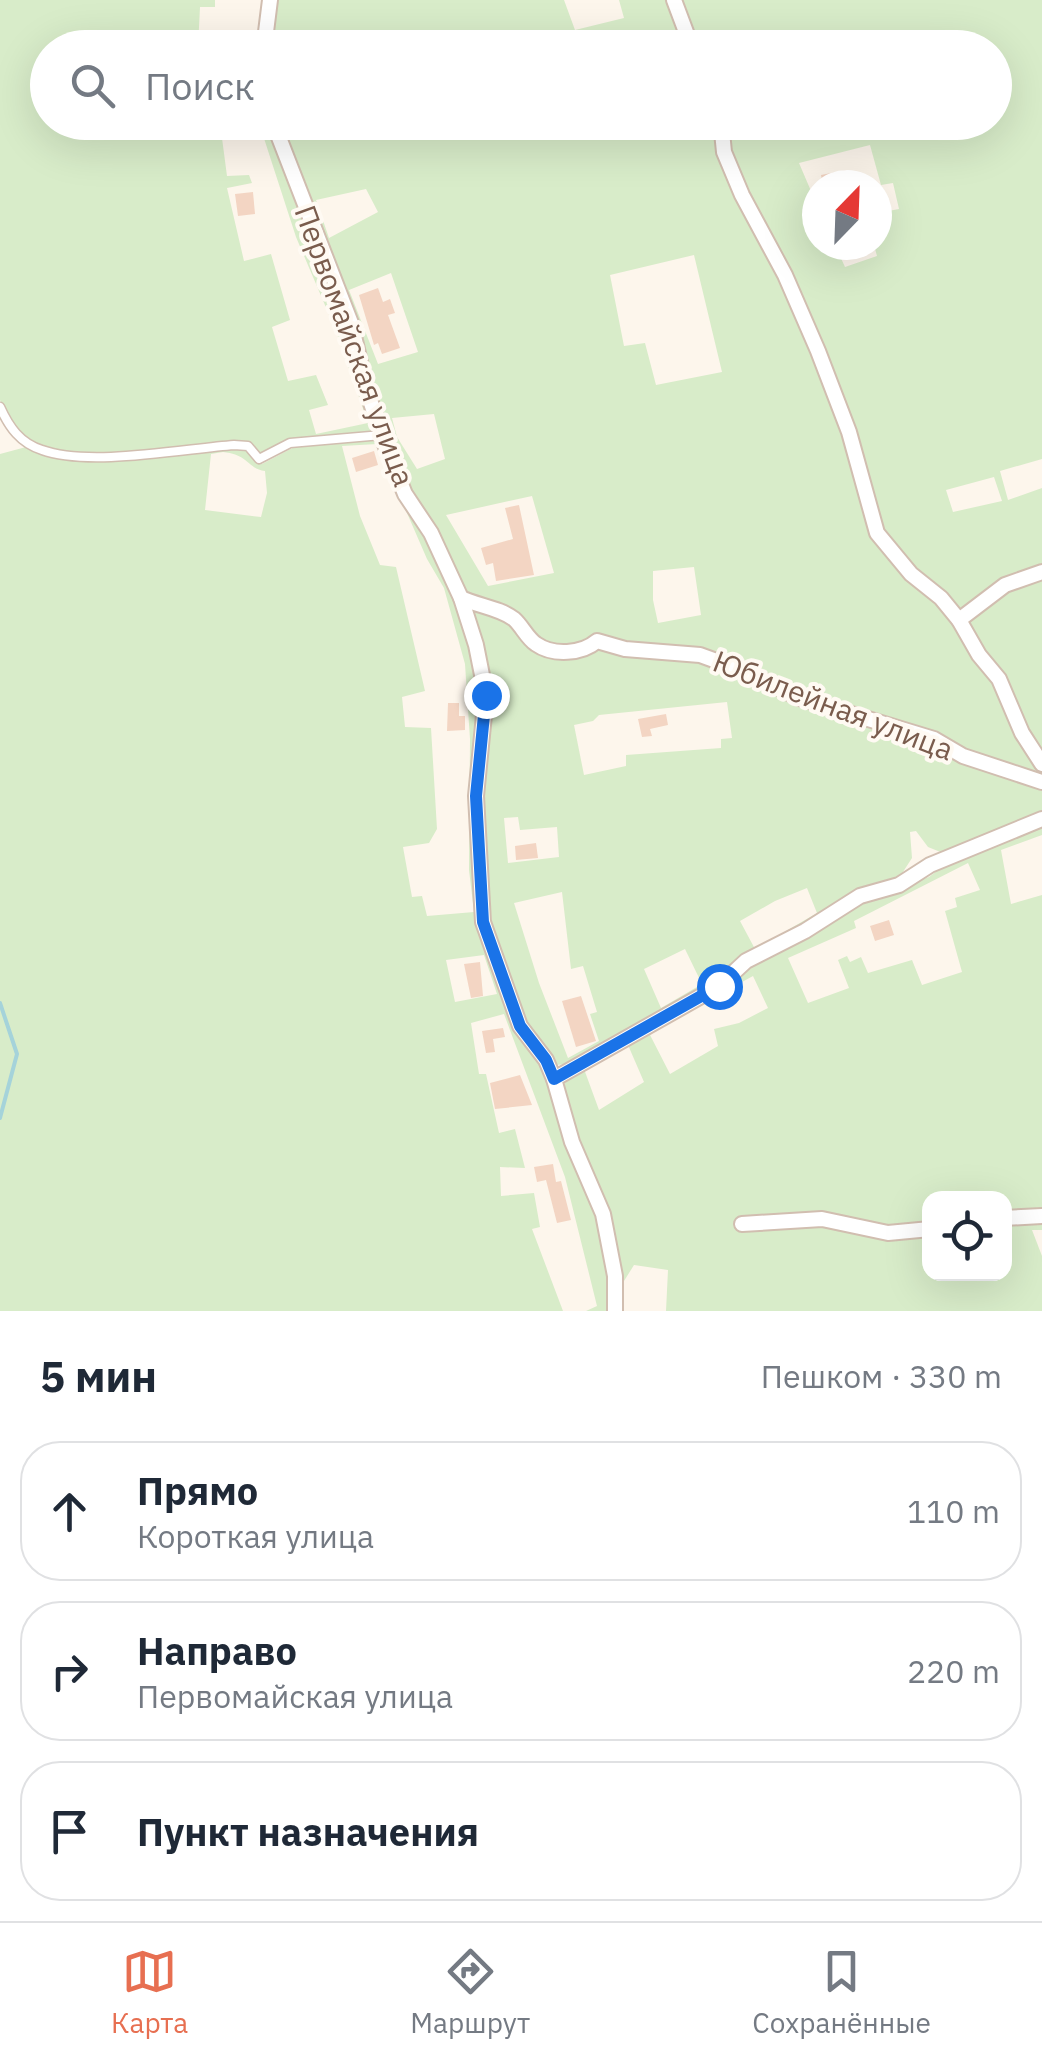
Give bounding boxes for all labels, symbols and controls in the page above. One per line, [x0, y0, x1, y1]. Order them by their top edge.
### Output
search box [30, 30, 1012, 140]
icon: search [65, 58, 120, 113]
text: Поиск [145, 61, 255, 110]
north arrow [802, 170, 892, 260]
street label: Первомайская улица [286, 200, 424, 491]
street label: Юбилейная улица [708, 641, 959, 768]
route end [464, 673, 510, 719]
route start [697, 964, 743, 1010]
map controls [922, 1191, 1012, 1281]
button: locate [922, 1191, 1012, 1281]
text: 5 мин [40, 1349, 157, 1404]
text: Пешком · 330 m [761, 1355, 1002, 1397]
text: Прямо [137, 1466, 258, 1515]
icon: ahead [42, 1484, 97, 1539]
text: 110 m [907, 1490, 1000, 1532]
text: Короткая улица [137, 1515, 374, 1557]
text: Направо [137, 1626, 297, 1675]
icon: right [42, 1644, 97, 1699]
text: 220 m [907, 1650, 1000, 1692]
text: Первомайская улица [137, 1675, 453, 1717]
icon: arrive [42, 1804, 97, 1859]
text: Пункт назначения [137, 1807, 479, 1856]
tab: Карта [111, 1944, 188, 2041]
tab: Маршрут [410, 1944, 530, 2041]
tab: Сохранённые [752, 1944, 931, 2041]

